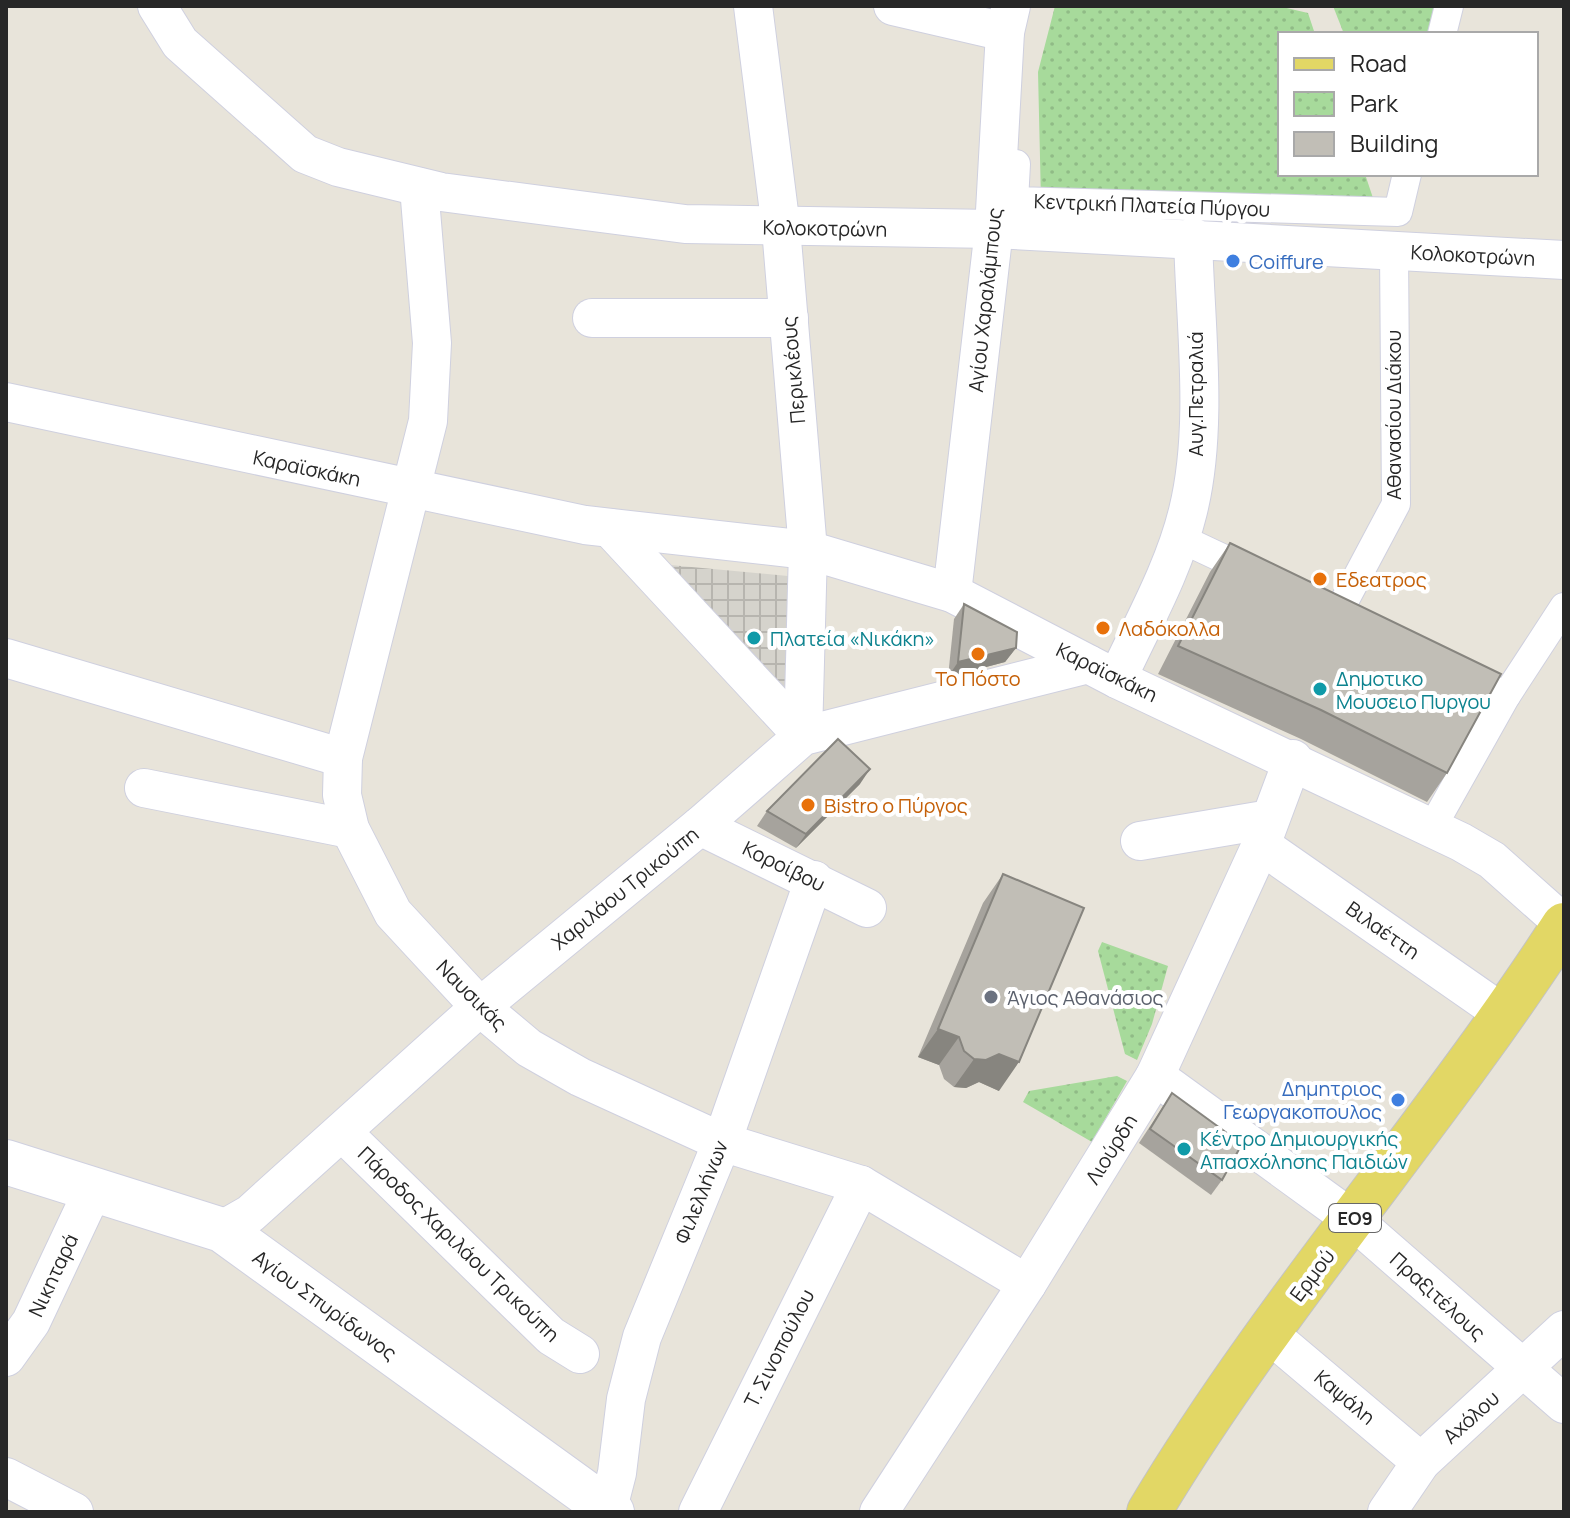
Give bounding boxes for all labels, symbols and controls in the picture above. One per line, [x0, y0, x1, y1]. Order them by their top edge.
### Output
legend [1278, 32, 1538, 176]
text: Road [1350, 46, 1407, 79]
text: Park [1350, 86, 1399, 119]
text: Building [1350, 126, 1438, 159]
street label: Κεντρική Πλατεία Πύργου [1033, 187, 1271, 223]
street label: Αγίου Χαραλάμπους [962, 206, 1008, 394]
street label: Κολοκοτρώνη [762, 213, 888, 243]
street label: Κολοκοτρώνη [1410, 238, 1536, 272]
place label: Coiffure [1249, 248, 1324, 275]
marker: Coiffure [1224, 252, 1242, 270]
street label: Περικλέους [775, 315, 811, 425]
street label: Αθανασίου Διάκου [1380, 330, 1407, 500]
street label: Αυγ.Πετραλιά [1182, 331, 1209, 457]
street label: Καραϊσκάκη [251, 443, 363, 493]
place label: Εδεατρος [1336, 566, 1427, 593]
marker: Εδεατρος [1311, 570, 1329, 588]
place label: Λαδόκολλα [1119, 615, 1220, 642]
marker: Λαδόκολλα [1094, 619, 1112, 637]
place label: Πλατεία «Νικάκη» [770, 625, 935, 652]
marker: Πλατεία «Νικάκη» [745, 629, 763, 647]
street label: Καραϊσκάκη [1052, 636, 1162, 708]
marker: Το Πόστο [969, 645, 987, 663]
place label: Το Πόστο [935, 665, 1021, 692]
place label: Δημοτικο Μουσειο Πυργου [1336, 665, 1491, 715]
marker: Δημοτικο Μουσειο Πυργου [1311, 680, 1329, 698]
place label: Bistro ο Πύργος [824, 792, 968, 819]
marker: Bistro ο Πύργος [799, 796, 817, 814]
street label: Χαριλάου Τρικούπη [546, 820, 704, 956]
street label: Κοροίβου [738, 834, 830, 898]
street label: Βιλαέττη [1341, 895, 1425, 965]
street label: Ναυσικάς [431, 954, 513, 1036]
place label: Άγιος Αθανάσιος [1007, 984, 1164, 1011]
marker: Άγιος Αθανάσιος [982, 988, 1000, 1006]
place label: Δημητριος Γεωργακοπουλος [1223, 1075, 1382, 1125]
marker: Δημητριος Γεωργακοπουλος [1389, 1091, 1407, 1109]
street label: Λιούρδη [1079, 1109, 1143, 1189]
place label: Κέντρο Δημιουργικής Απασχόλησης Παιδιών [1200, 1125, 1408, 1175]
street label: Φιλελλήνων [668, 1136, 734, 1248]
street label: Πάροδος Χαριλάου Τρικούπη [352, 1140, 566, 1348]
marker: Κέντρο Δημιουργικής Απασχόλησης Παιδιών [1175, 1140, 1193, 1158]
road number: ΕΟ9 [1329, 1204, 1381, 1232]
street label: Νικηταρά [22, 1229, 84, 1321]
street label: Ερμού [1283, 1243, 1341, 1307]
street label: Αγίου Σπυρίδωνος [248, 1244, 402, 1366]
street label: Πραξιτέλους [1385, 1246, 1491, 1346]
street label: Τ. Σινοπούλου [738, 1284, 820, 1412]
street label: Καψάλη [1309, 1364, 1381, 1430]
street label: Αχόλου [1437, 1384, 1505, 1450]

